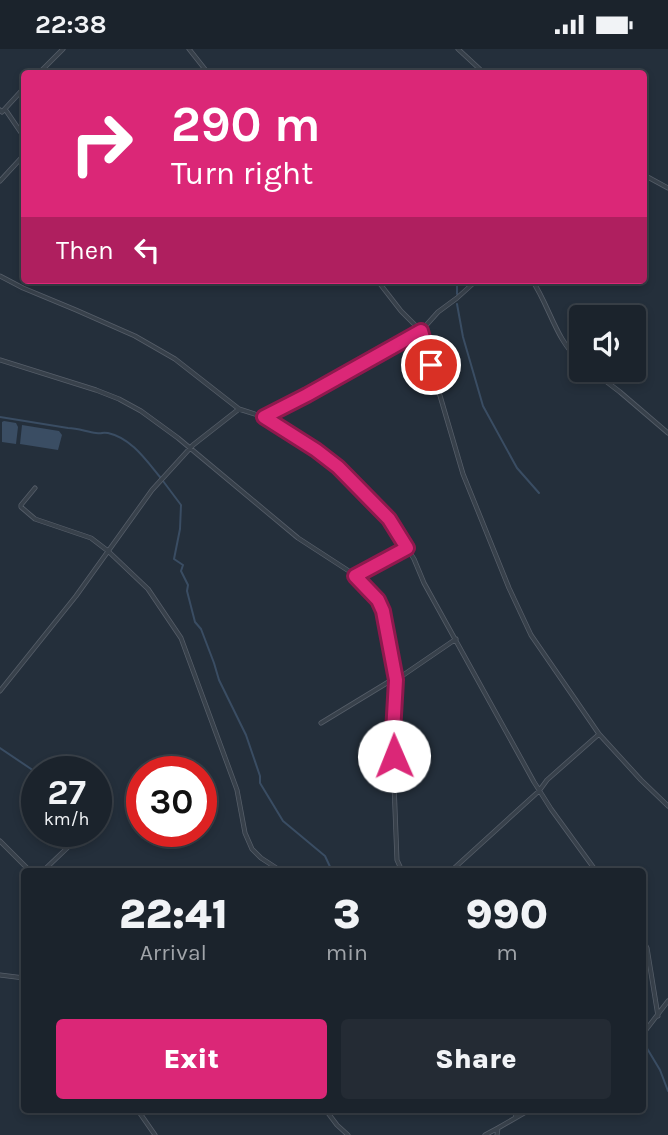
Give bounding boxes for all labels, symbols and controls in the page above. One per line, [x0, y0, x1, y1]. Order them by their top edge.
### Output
text: 22:38 [35, 9, 106, 40]
text: 290 m [171, 96, 320, 153]
icon: right [56, 98, 147, 189]
text: Turn right [171, 155, 313, 192]
icon: left [128, 231, 166, 269]
text: Then [56, 235, 114, 266]
map controls [569, 305, 646, 382]
button: sound [569, 305, 646, 382]
pin [401, 335, 461, 395]
icon: arrive [412, 346, 450, 384]
position arrow [357, 719, 431, 793]
speed limit sign: 30 [126, 756, 217, 847]
text: 27 [47, 772, 86, 813]
text: km/h [44, 808, 89, 830]
text: 22:41 [119, 889, 228, 939]
text: 3 [333, 889, 361, 939]
text: 990 [466, 889, 548, 939]
text: Arrival [140, 939, 207, 966]
text: min [326, 939, 368, 966]
text: m [496, 939, 518, 966]
button: Exit [56, 1019, 327, 1099]
button: Share [341, 1019, 611, 1099]

